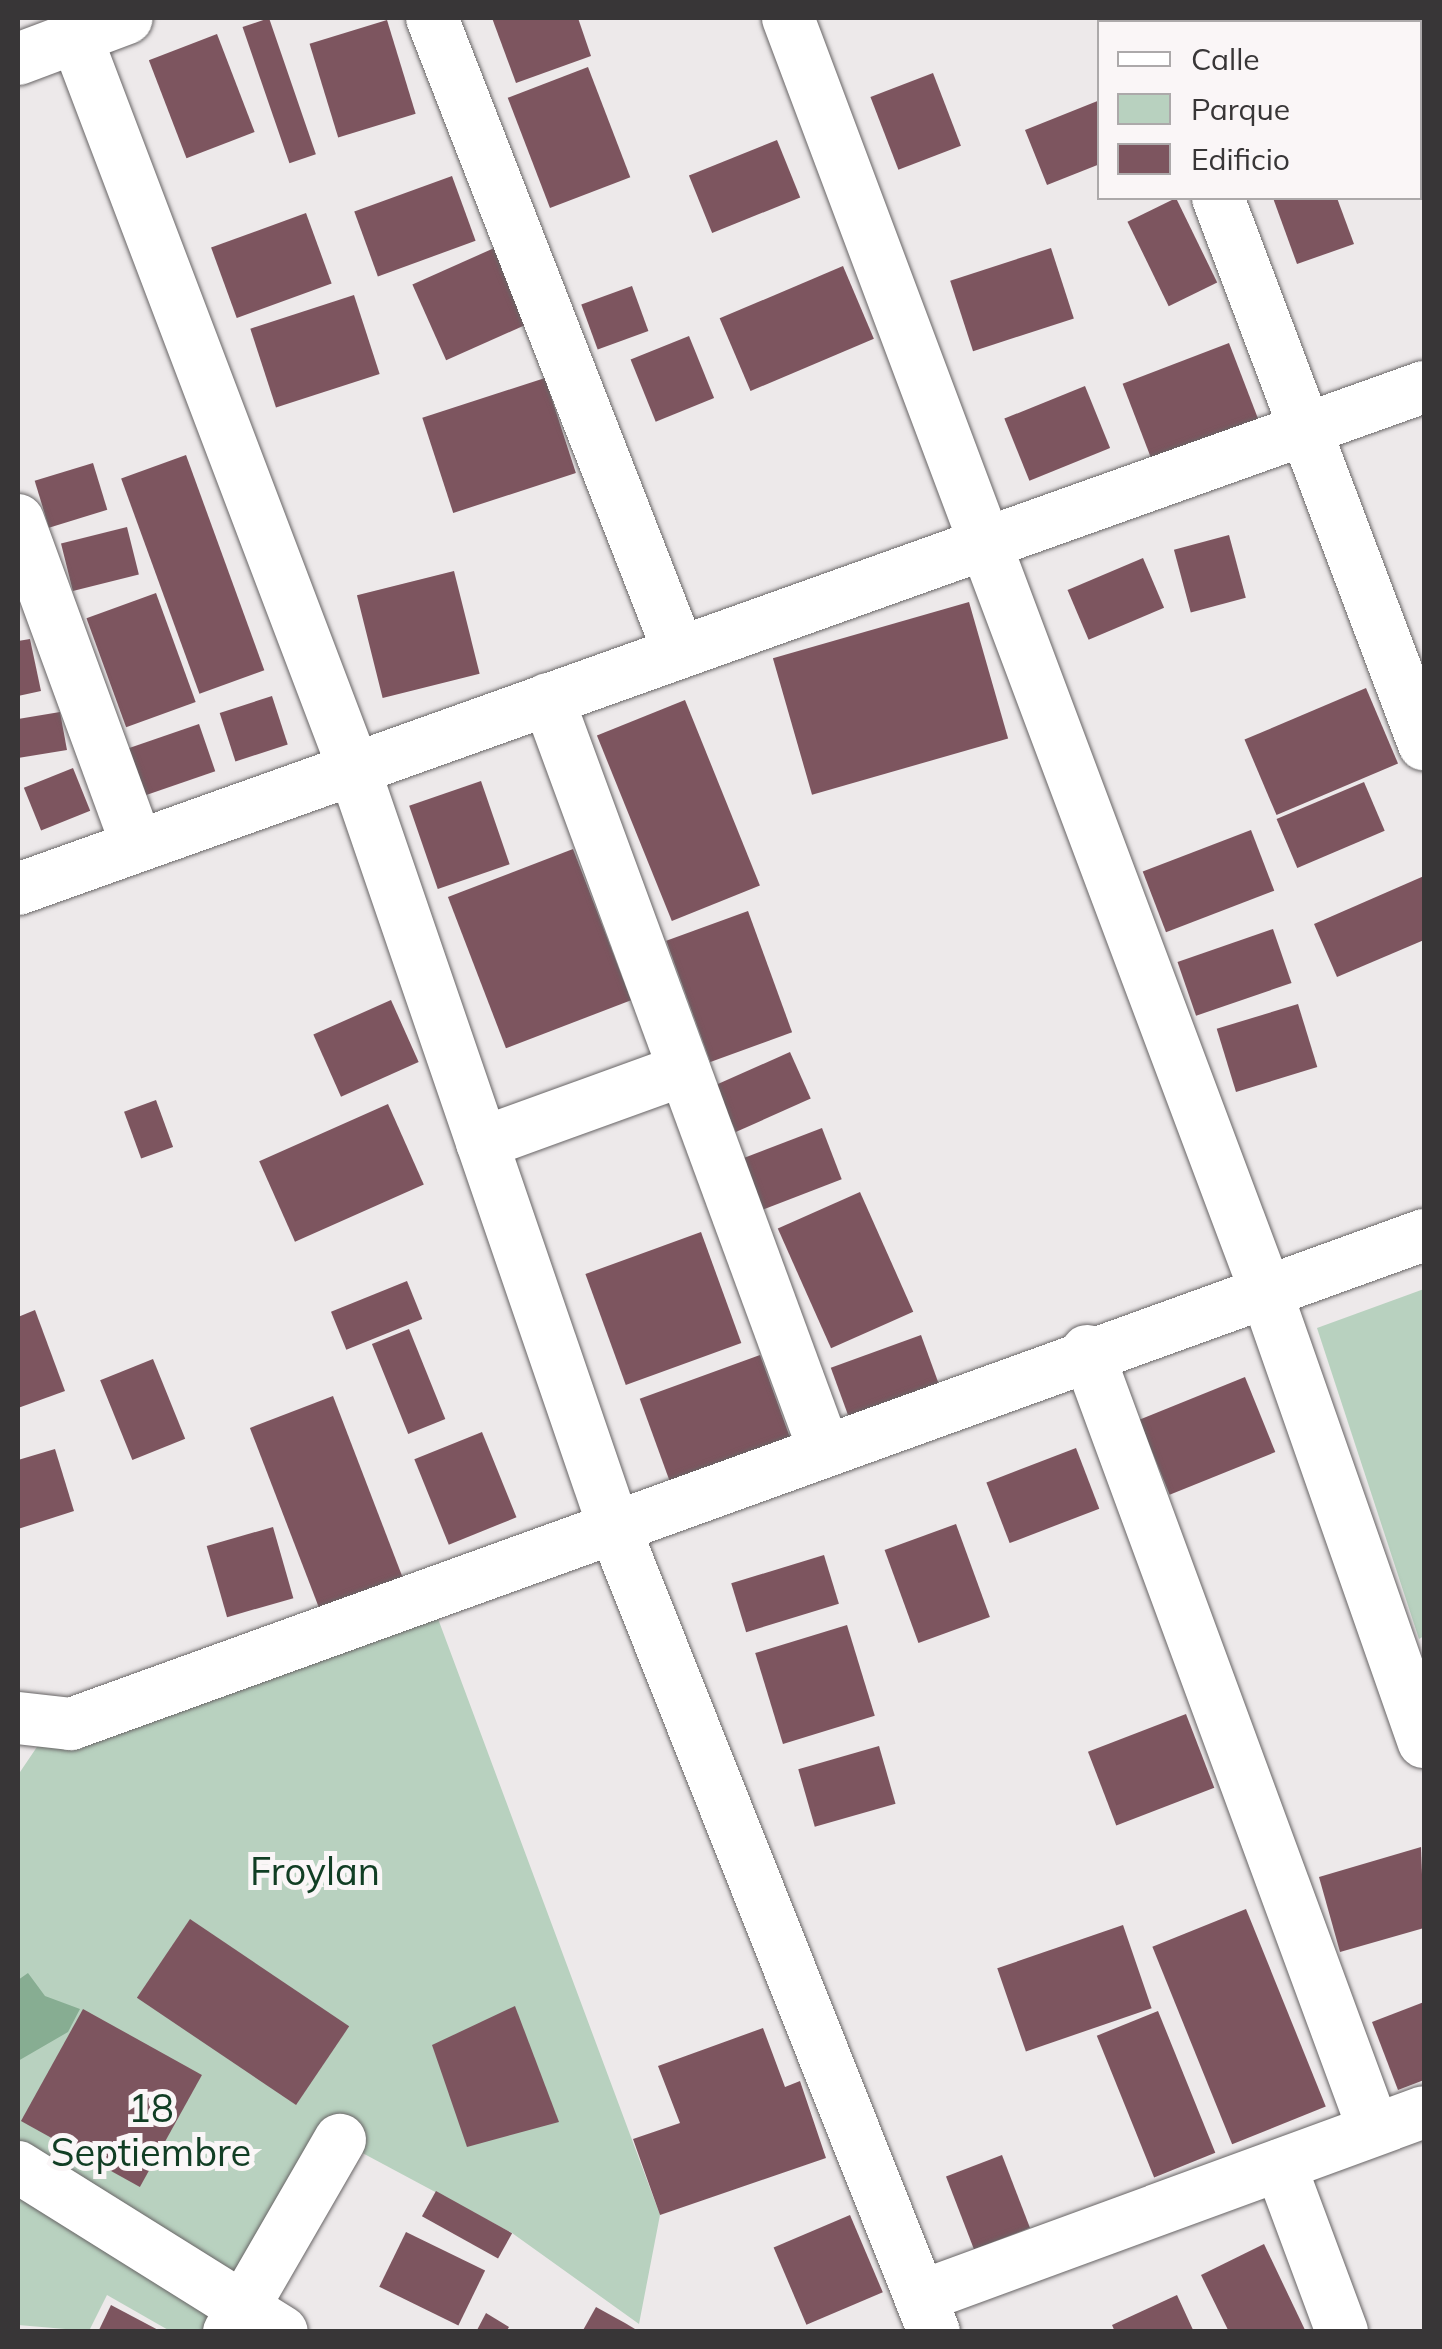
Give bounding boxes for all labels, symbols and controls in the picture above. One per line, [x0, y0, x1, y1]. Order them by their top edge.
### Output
legend [1097, 20, 1422, 200]
text: Calle [1191, 40, 1260, 78]
text: Parque [1191, 90, 1290, 128]
text: Edificio [1191, 140, 1290, 178]
park label: Froylan [250, 1849, 380, 1895]
park label: 18 Septiembre [51, 2086, 251, 2176]

